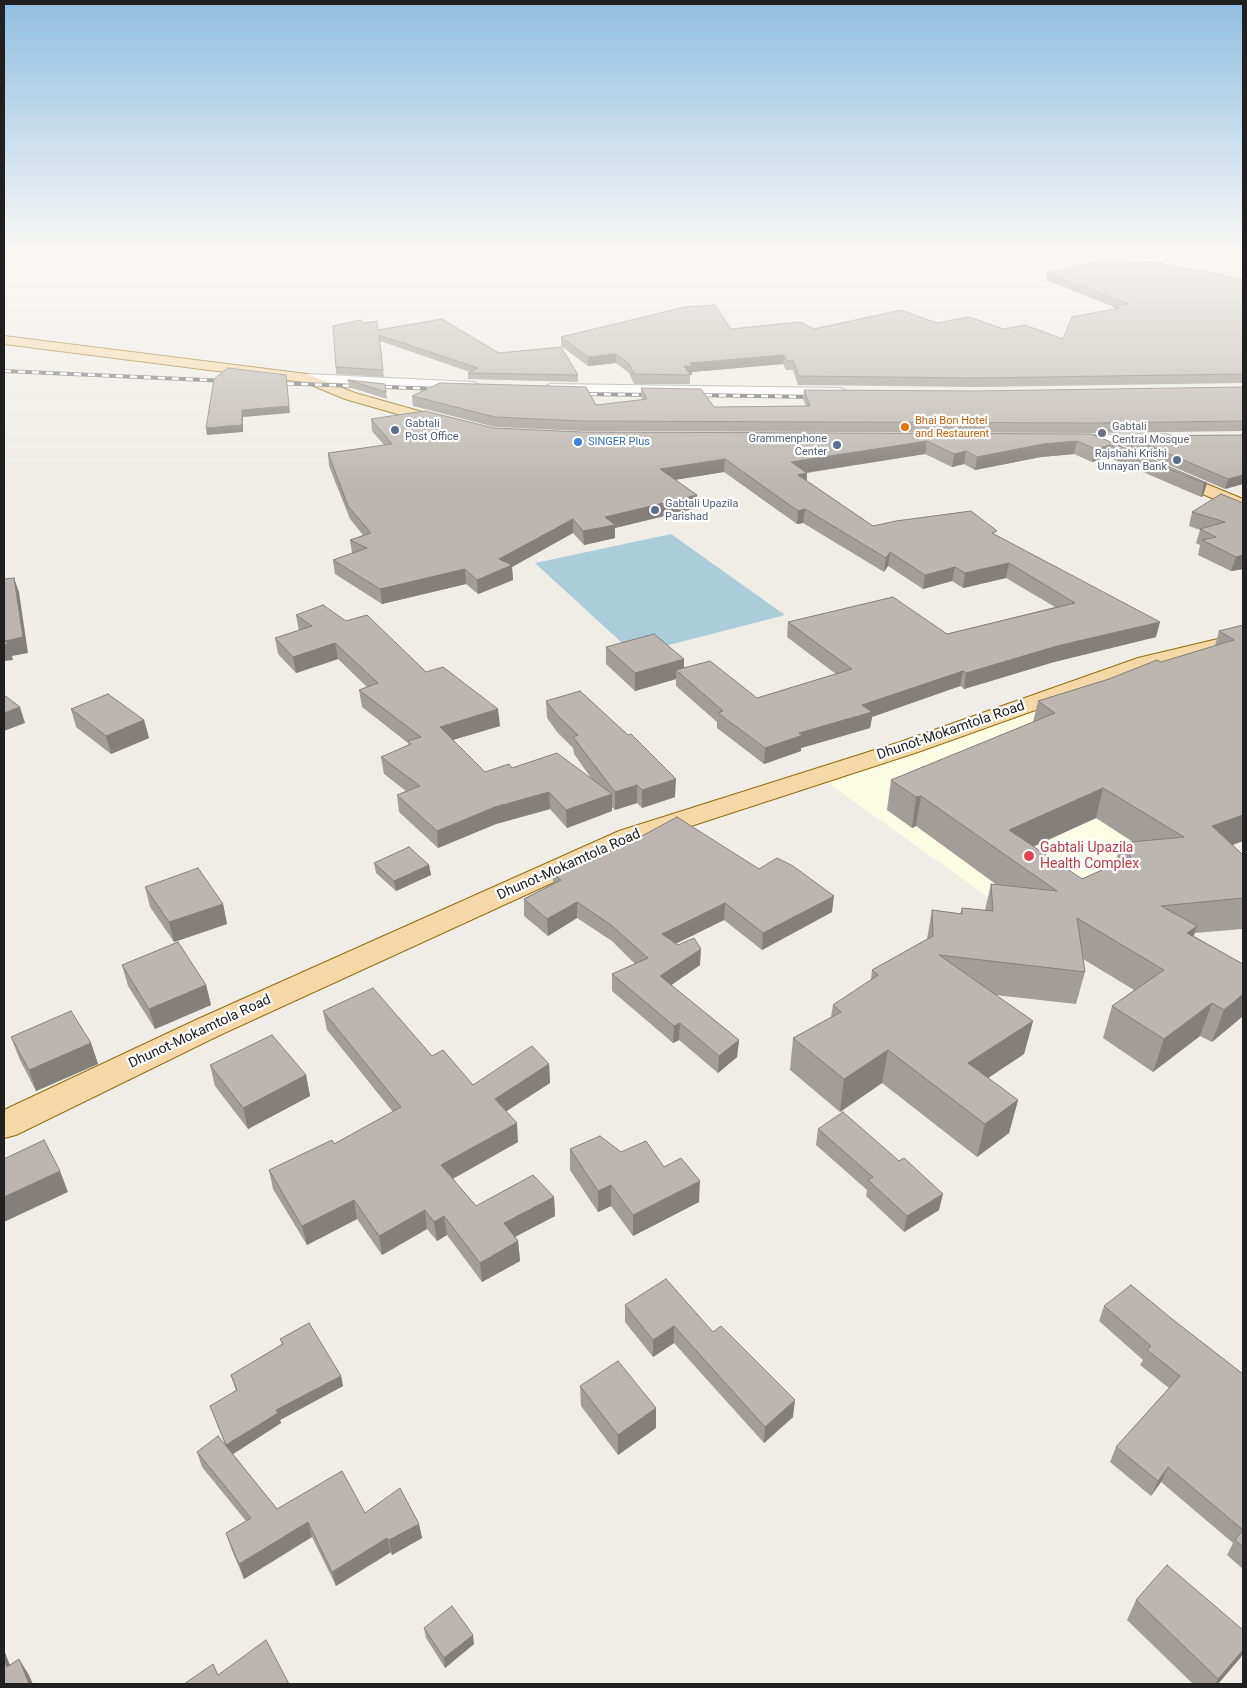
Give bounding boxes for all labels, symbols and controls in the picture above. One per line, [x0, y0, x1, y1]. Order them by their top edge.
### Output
place label: Bhai Bon Hotel and Restaurent [915, 414, 989, 440]
place label: Gabtali Post Office [405, 417, 459, 443]
place label: Gabtali Central Mosque [1112, 420, 1189, 446]
marker: Bhai Bon Hotel and Restaurent [899, 421, 911, 433]
marker: Gabtali Post Office [389, 424, 401, 436]
marker: Gabtali Central Mosque [1096, 427, 1108, 439]
place label: Grammenphone Center [748, 432, 827, 458]
place label: SINGER Plus [588, 435, 650, 449]
marker: SINGER Plus [572, 436, 584, 448]
marker: Grammenphone Center [831, 439, 843, 451]
place label: Rajshahi Krishi Unnayan Bank [1095, 447, 1167, 473]
marker: Rajshahi Krishi Unnayan Bank [1171, 454, 1183, 466]
place label: Gabtali Upazila Parishad [665, 497, 738, 523]
marker: Gabtali Upazila Parishad [649, 504, 661, 516]
street label: Dhunot-Mokamtola Road [875, 698, 1027, 764]
street label: Dhunot-Mokamtola Road [495, 826, 643, 904]
place label: Gabtali Upazila Health Complex [1040, 840, 1139, 872]
marker: Gabtali Upazila Health Complex [1022, 849, 1036, 863]
street label: Dhunot-Mokamtola Road [126, 992, 274, 1072]

